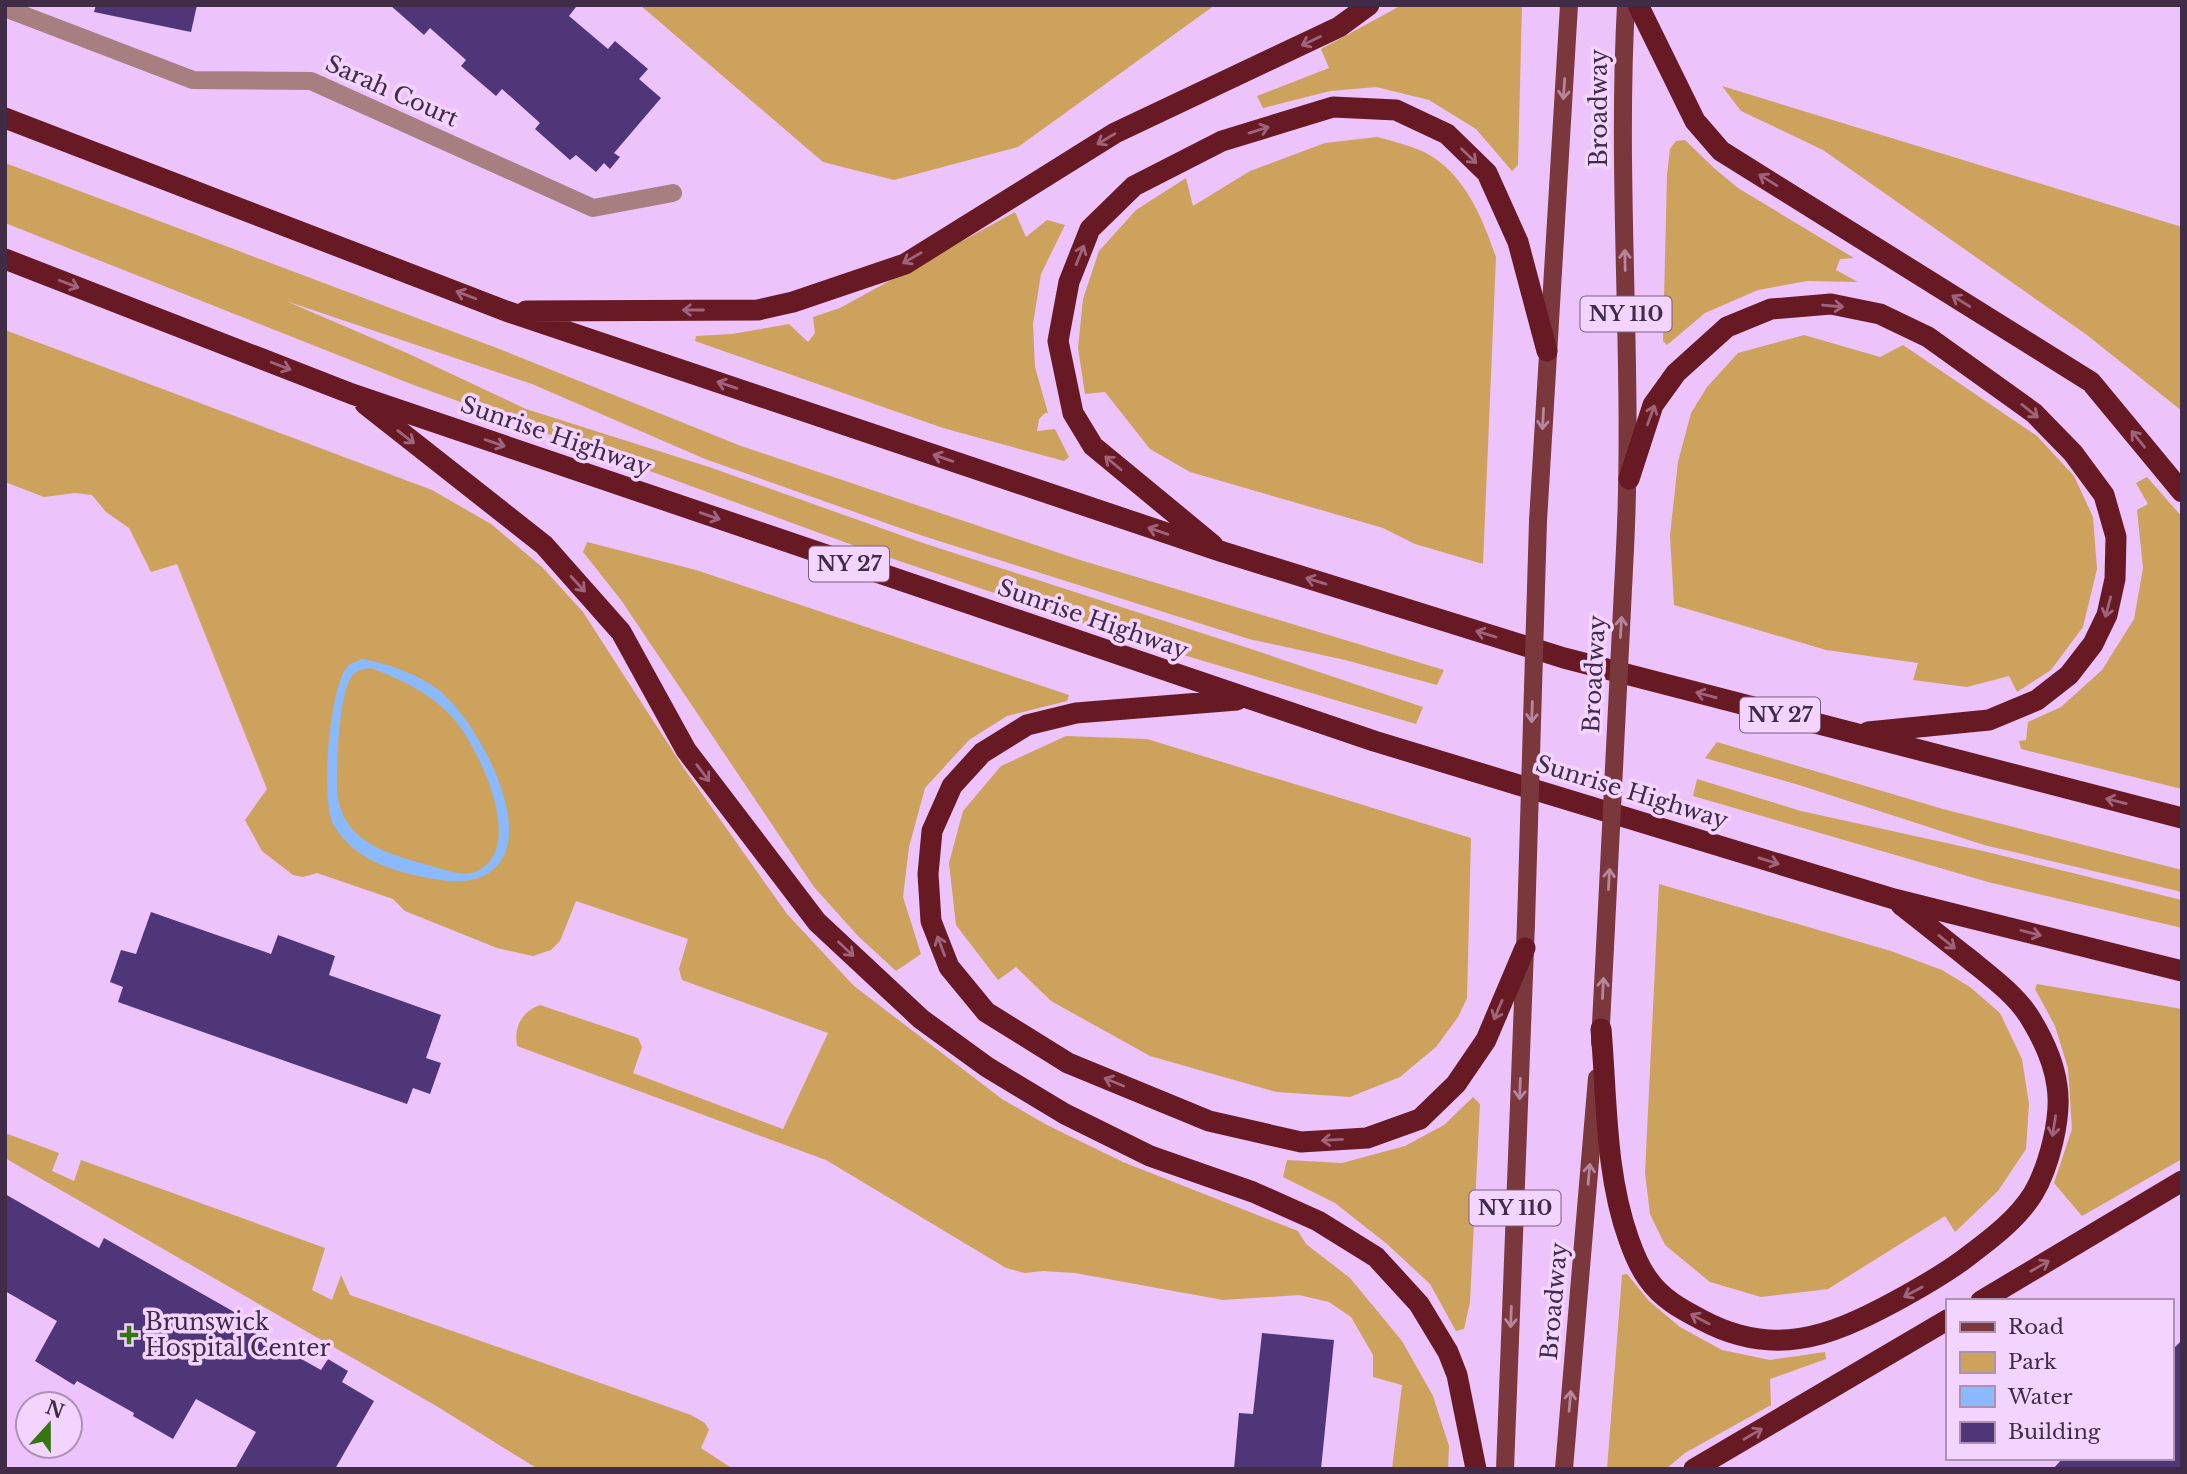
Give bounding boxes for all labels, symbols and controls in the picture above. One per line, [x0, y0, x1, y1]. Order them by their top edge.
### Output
one-way arrow [1301, 34, 1322, 48]
street label: Sarah Court [321, 49, 463, 133]
street label: Broadway [1585, 49, 1613, 167]
one-way arrow [1557, 77, 1570, 100]
one-way arrow [1248, 122, 1270, 135]
one-way arrow [1096, 133, 1116, 147]
one-way arrow [1461, 147, 1478, 164]
one-way arrow [1759, 173, 1779, 187]
one-way arrow [1074, 245, 1087, 266]
one-way arrow [1618, 249, 1632, 272]
one-way arrow [903, 252, 923, 266]
one-way arrow [57, 278, 79, 291]
one-way arrow [455, 288, 477, 301]
one-way arrow [1952, 293, 1972, 307]
road number: NY 110 [1580, 296, 1672, 332]
one-way arrow [1821, 300, 1844, 313]
one-way arrow [682, 303, 705, 317]
one-way arrow [269, 361, 291, 374]
one-way arrow [717, 378, 739, 390]
street label: Sunrise Highway [457, 390, 655, 482]
one-way arrow [2021, 403, 2039, 419]
one-way arrow [1645, 404, 1658, 426]
one-way arrow [1537, 407, 1550, 430]
one-way arrow [396, 429, 414, 444]
one-way arrow [2131, 431, 2146, 449]
one-way arrow [483, 438, 505, 450]
one-way arrow [932, 451, 954, 463]
one-way arrow [1105, 455, 1123, 470]
one-way arrow [699, 511, 721, 523]
one-way arrow [1148, 524, 1170, 536]
road number: NY 27 [809, 546, 889, 582]
street label: Sunrise Highway [994, 573, 1192, 665]
one-way arrow [1305, 574, 1327, 587]
one-way arrow [570, 575, 586, 593]
one-way arrow [2101, 596, 2114, 618]
street label: Broadway [1577, 614, 1611, 734]
one-way arrow [1615, 616, 1628, 639]
one-way arrow [1476, 627, 1498, 639]
one-way arrow [1695, 688, 1717, 701]
road number: NY 27 [1740, 698, 1820, 732]
one-way arrow [1525, 700, 1539, 723]
street label: Sunrise Highway [1532, 749, 1732, 835]
one-way arrow [696, 763, 711, 782]
one-way arrow [2105, 794, 2127, 807]
one-way arrow [1757, 856, 1779, 869]
one-way arrow [1602, 868, 1615, 891]
one-way arrow [2019, 927, 2042, 940]
one-way arrow [1937, 934, 1956, 949]
one-way arrow [933, 936, 946, 958]
one-way arrow [837, 941, 854, 958]
one-way arrow [1597, 977, 1610, 1000]
one-way arrow [1491, 999, 1504, 1021]
one-way arrow [1104, 1075, 1125, 1088]
one-way arrow [1513, 1077, 1526, 1100]
one-way arrow [2048, 1114, 2061, 1137]
one-way arrow [1320, 1134, 1343, 1147]
one-way arrow [1583, 1163, 1596, 1186]
road number: NY 110 [1470, 1190, 1560, 1226]
street label: Broadway [1535, 1241, 1573, 1361]
one-way arrow [2029, 1259, 2049, 1273]
one-way arrow [1903, 1286, 1924, 1299]
legend [1946, 1299, 2173, 1460]
one-way arrow [1504, 1305, 1517, 1328]
place label: Brunswick Hospital Center [145, 1308, 330, 1362]
one-way arrow [1690, 1312, 1711, 1325]
text: Road [2008, 1314, 2064, 1340]
marker: Brunswick Hospital Center [119, 1325, 139, 1345]
text: Park [2008, 1349, 2057, 1375]
text: Water [2007, 1384, 2072, 1410]
north arrow [14, 1390, 84, 1460]
one-way arrow [1564, 1390, 1577, 1413]
text: N [42, 1396, 67, 1424]
text: Building [2008, 1419, 2101, 1445]
one-way arrow [1742, 1427, 1763, 1440]

